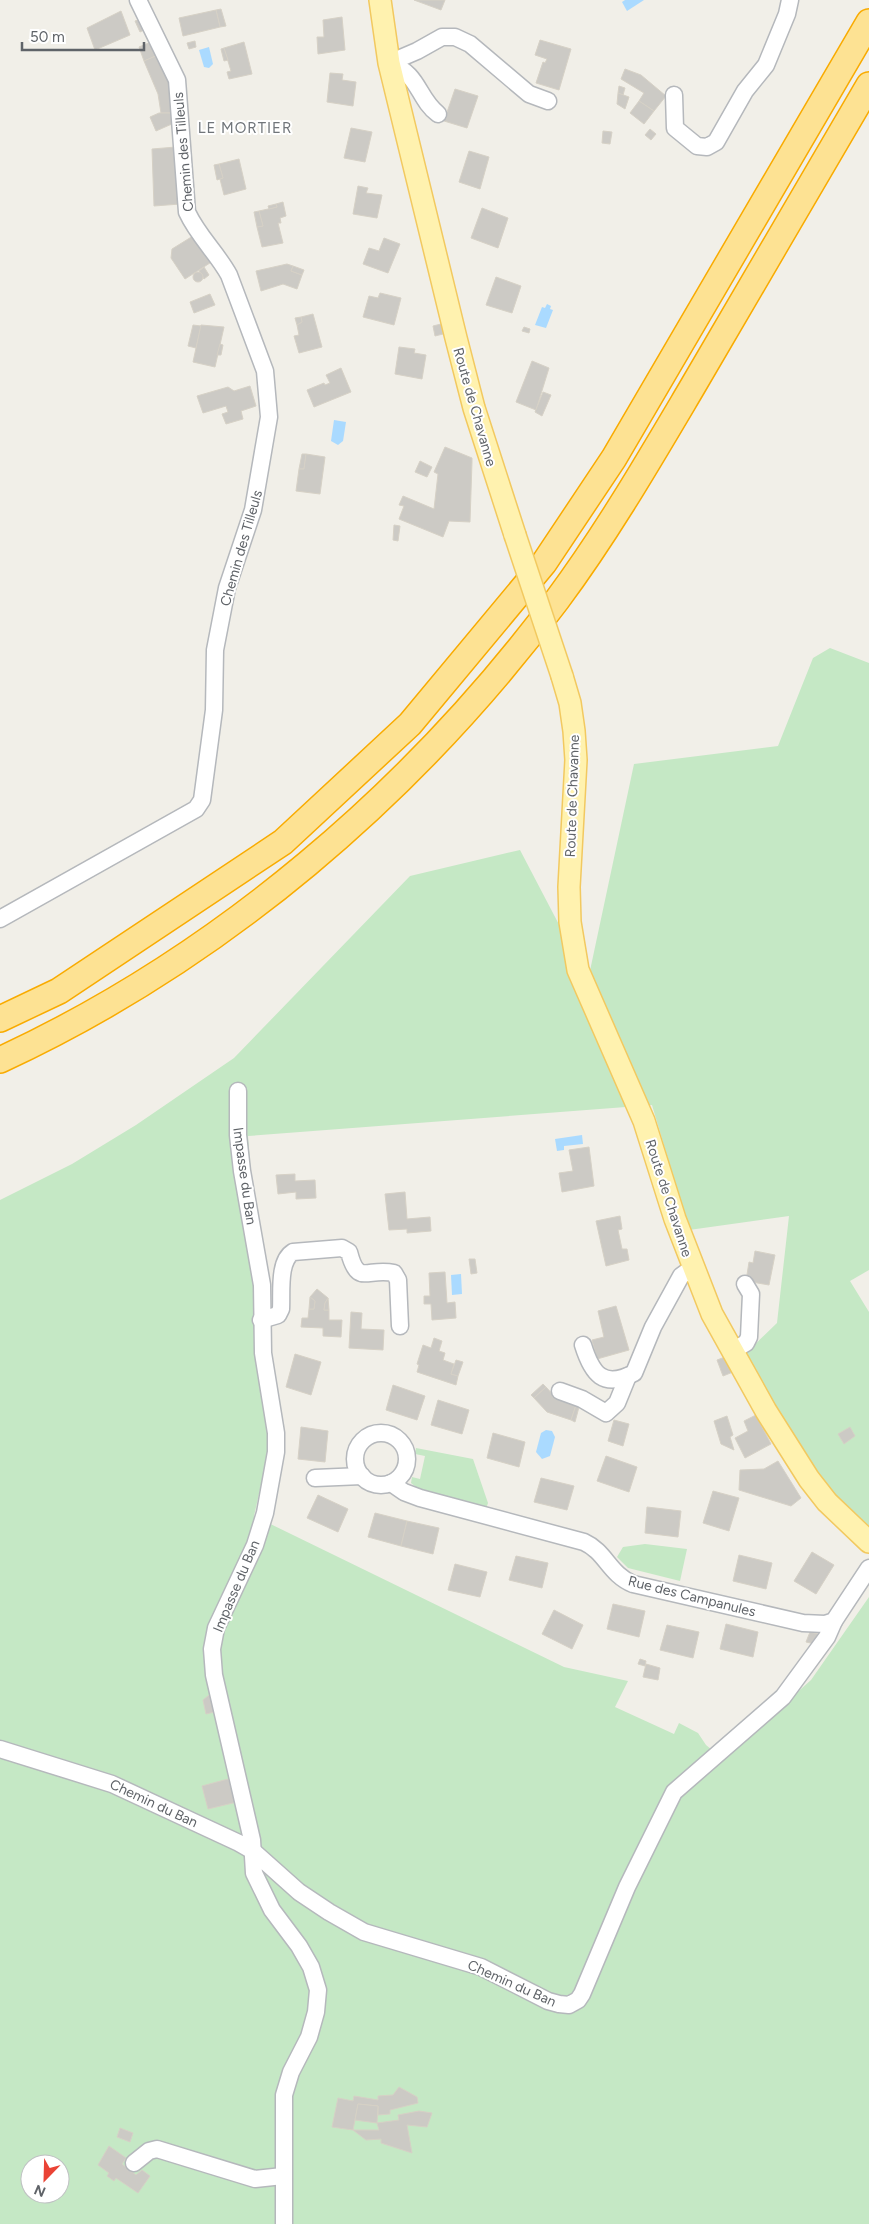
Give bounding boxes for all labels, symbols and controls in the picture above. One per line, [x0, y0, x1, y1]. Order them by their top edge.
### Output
scale bar [22, 20, 145, 52]
text: 50 m [30, 28, 65, 46]
street label: Chemin des Tilleuls [170, 91, 197, 212]
district label: LE MORTIER [198, 119, 292, 137]
street label: Route de Chavanne [449, 346, 500, 469]
street label: Chemin des Tilleuls [217, 488, 266, 608]
street label: Route de Chavanne [562, 734, 583, 858]
street label: Impasse du Ban [229, 1126, 260, 1226]
street label: Route de Chavanne [641, 1137, 696, 1260]
street label: Impasse du Ban [209, 1537, 264, 1635]
street label: Rue des Campanules [626, 1572, 757, 1621]
street label: Chemin du Ban [107, 1776, 201, 1831]
street label: Chemin du Ban [465, 1956, 559, 2011]
north arrow [20, 2154, 70, 2204]
text: N [32, 2181, 48, 2200]

